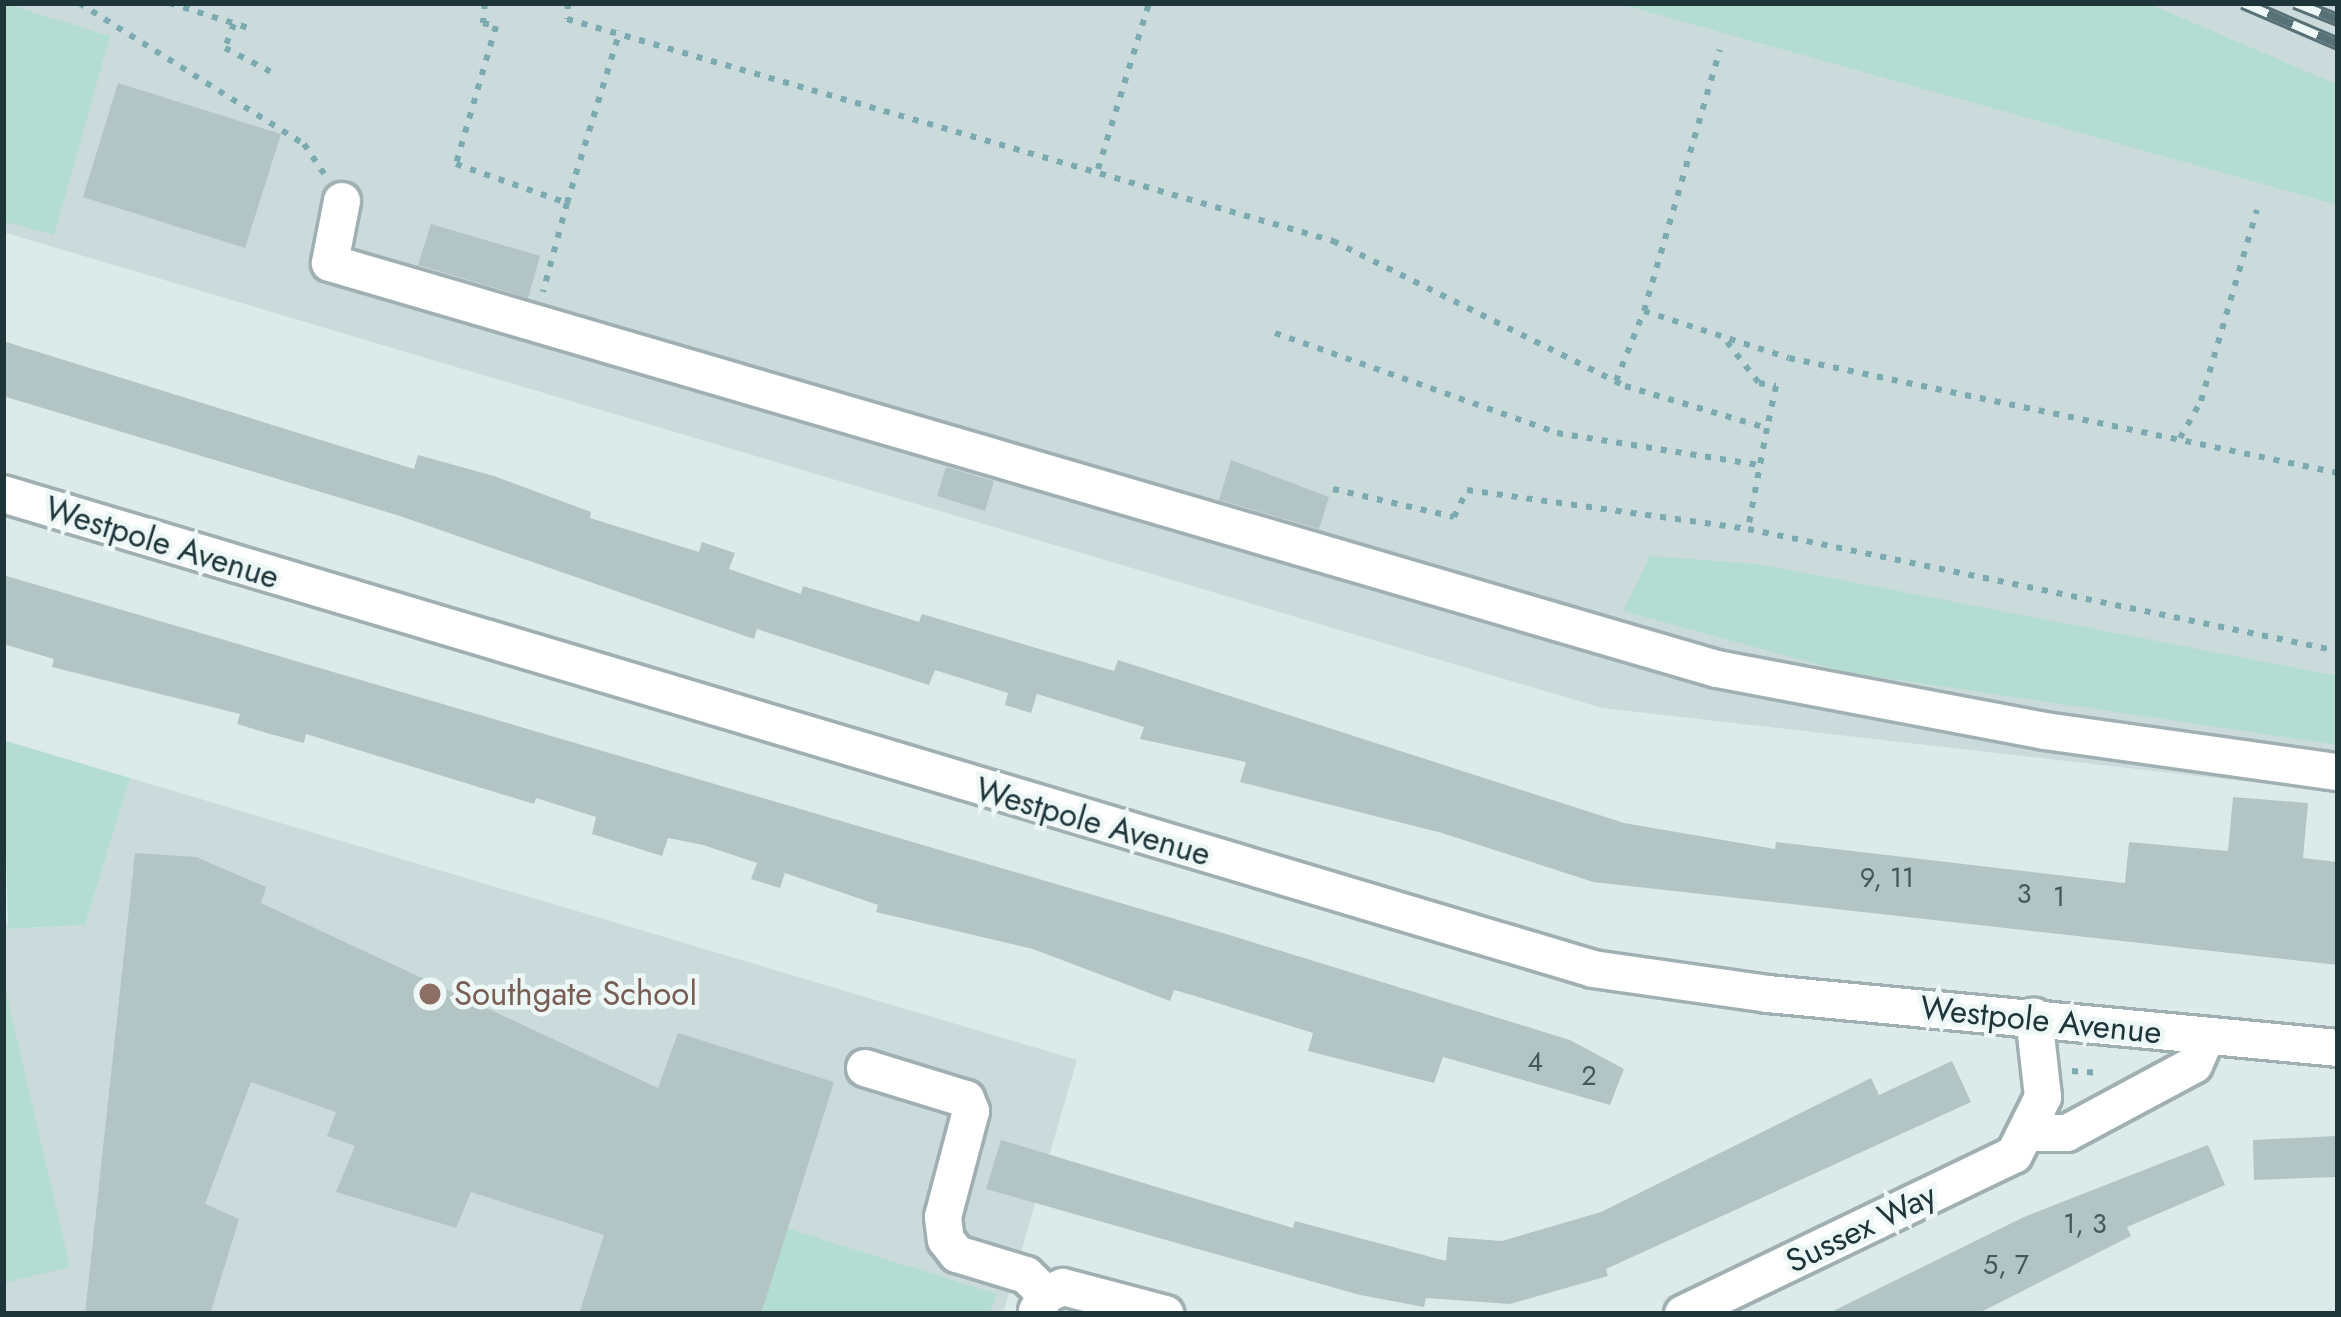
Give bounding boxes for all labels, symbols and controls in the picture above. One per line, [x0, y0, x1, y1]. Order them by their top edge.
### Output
street label: Westpole Avenue [40, 489, 284, 597]
street label: Westpole Avenue [971, 770, 1215, 874]
house number: 9, 11 [1860, 862, 1914, 894]
house number: 3 [2017, 878, 2031, 910]
house number: 1 [2053, 881, 2065, 913]
place label: Southgate School [454, 974, 697, 1014]
marker: Southgate School [417, 981, 443, 1007]
street label: Westpole Avenue [1918, 988, 2164, 1052]
house number: 4 [1527, 1046, 1543, 1078]
house number: 2 [1581, 1060, 1597, 1092]
street label: Sussex Way [1780, 1175, 1942, 1281]
house number: 1, 3 [2063, 1208, 2107, 1240]
house number: 5, 7 [1983, 1249, 2029, 1281]

